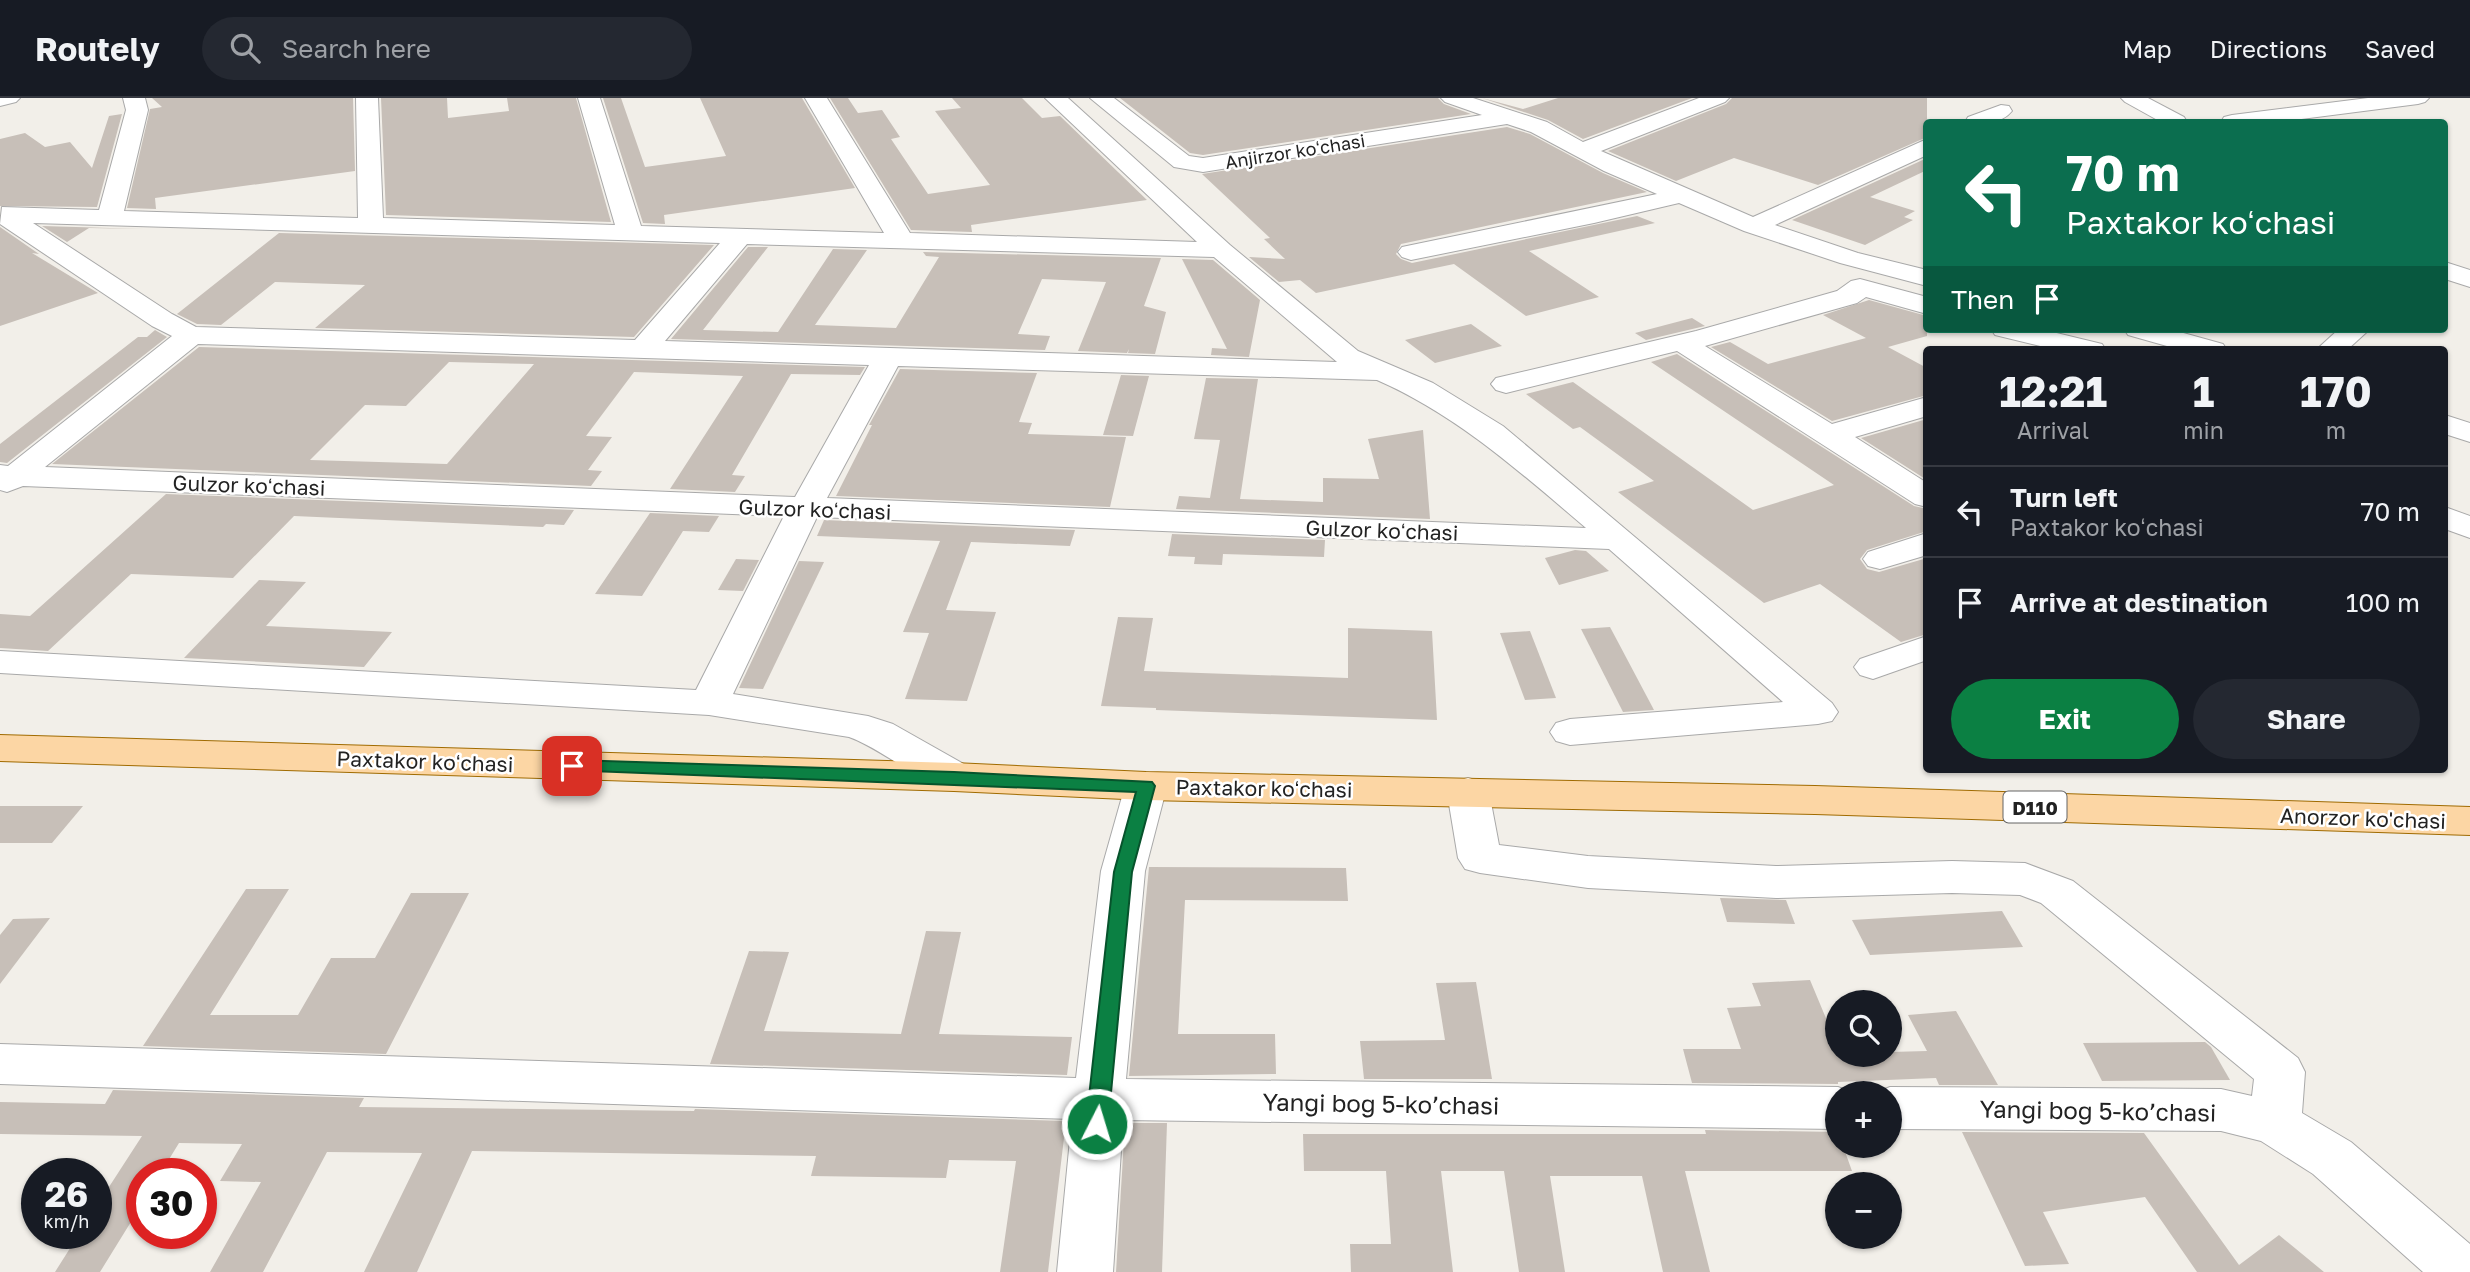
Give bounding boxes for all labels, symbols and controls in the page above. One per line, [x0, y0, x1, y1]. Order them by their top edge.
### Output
search box [202, 17, 692, 80]
text: Routely [35, 29, 160, 68]
icon: search [226, 29, 264, 67]
text: Search here [282, 33, 431, 64]
text: Map [2123, 34, 2172, 63]
text: Directions [2210, 34, 2327, 63]
text: Saved [2365, 34, 2435, 63]
street label: Anjirzor koʻchasi [1223, 129, 1367, 173]
text: 70 m [2066, 143, 2180, 202]
icon: left [1951, 147, 2042, 238]
text: Paxtakor koʻchasi [2066, 203, 2335, 241]
icon: arrive [2028, 280, 2066, 318]
text: Then [1951, 284, 2014, 315]
text: 12:21 [1999, 366, 2107, 416]
text: 1 [2193, 366, 2214, 416]
text: 170 [2300, 366, 2372, 416]
text: Arrival [2017, 416, 2089, 444]
text: min [2183, 416, 2224, 444]
text: m [2326, 416, 2346, 444]
street label: Gulzor koʻchasi [172, 469, 326, 501]
text: Turn left [2010, 482, 2118, 513]
street label: Gulzor koʻchasi [738, 493, 892, 525]
icon: left [1951, 493, 1989, 531]
text: 70 m [2361, 496, 2420, 527]
text: Paxtakor koʻchasi [2010, 513, 2204, 541]
street label: Gulzor koʻchasi [1305, 514, 1459, 546]
icon: arrive [1951, 584, 1989, 622]
text: Arrive at destination [2010, 587, 2268, 618]
text: 100 m [2346, 587, 2420, 618]
button: Exit [1951, 679, 2179, 759]
button: Share [2193, 679, 2420, 759]
pin [542, 736, 602, 796]
street label: Paxtakor koʻchasi [336, 745, 514, 777]
icon: arrive [553, 747, 591, 785]
street label: Paxtakor koʻchasi [1175, 773, 1353, 803]
road number: D110 [2004, 792, 2066, 822]
street label: Anorzor ko'chasi [2280, 802, 2446, 834]
map controls [1825, 990, 1902, 1249]
button: search [1825, 990, 1902, 1067]
button: + [1825, 1081, 1902, 1158]
street label: Yangi bog 5-koʼchasi [1262, 1086, 1500, 1120]
position arrow [1060, 1087, 1134, 1161]
street label: Yangi bog 5-koʼchasi [1979, 1093, 2217, 1127]
speed limit sign: 30 [126, 1158, 217, 1249]
button: − [1825, 1172, 1902, 1249]
text: 26 [45, 1173, 88, 1215]
text: km/h [44, 1210, 89, 1232]

